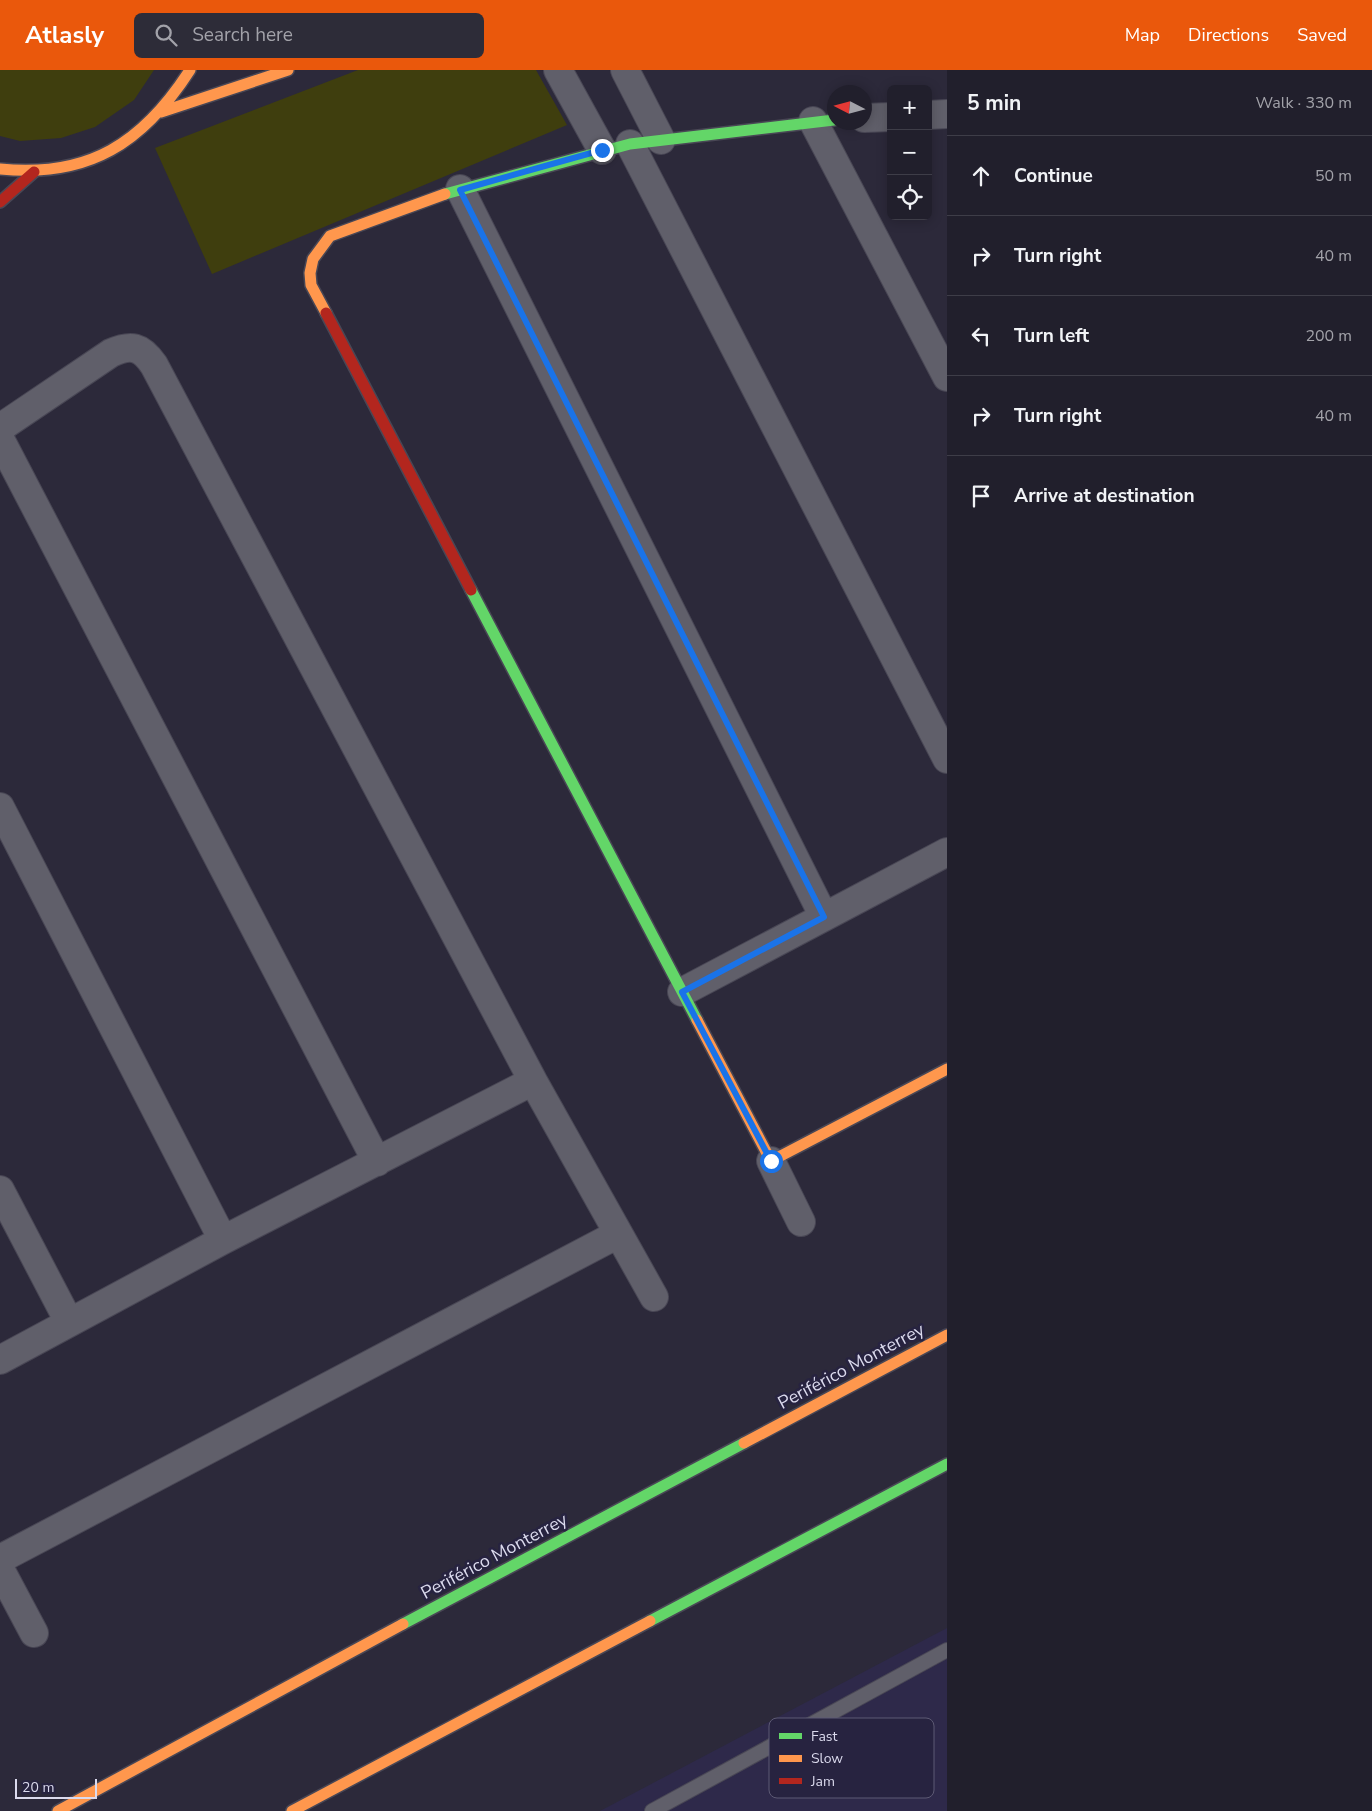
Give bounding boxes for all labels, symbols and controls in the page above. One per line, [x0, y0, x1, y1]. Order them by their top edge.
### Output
search box [134, 13, 484, 58]
text: Atlasly [25, 19, 104, 51]
icon: search [152, 21, 180, 49]
text: Search here [192, 22, 293, 48]
text: Map [1125, 23, 1160, 47]
text: Directions [1188, 23, 1269, 47]
text: Saved [1297, 23, 1347, 47]
north arrow [827, 85, 872, 130]
map controls [887, 85, 932, 220]
button: + [887, 85, 932, 130]
text: 5 min [967, 89, 1021, 117]
text: Walk · 330 m [1256, 92, 1352, 114]
button: − [887, 130, 932, 175]
route end [591, 139, 614, 162]
icon: ahead [967, 162, 995, 190]
text: Continue [1014, 163, 1093, 189]
text: 50 m [1315, 165, 1352, 187]
button: locate [887, 175, 932, 220]
icon: right [967, 242, 995, 270]
text: Turn right [1014, 243, 1101, 269]
text: 40 m [1315, 245, 1352, 267]
icon: left [967, 322, 995, 350]
text: Turn left [1014, 323, 1089, 349]
text: 200 m [1305, 325, 1352, 347]
icon: right [967, 402, 995, 430]
text: Turn right [1014, 403, 1101, 429]
text: 40 m [1315, 405, 1352, 427]
icon: arrive [967, 482, 995, 510]
text: Arrive at destination [1014, 483, 1195, 509]
route start [760, 1150, 783, 1173]
street label: Periférico Monterrey [773, 1317, 929, 1415]
street label: Periférico Monterrey [416, 1507, 572, 1605]
legend [769, 1718, 934, 1798]
text: Fast [811, 1727, 837, 1746]
text: Slow [811, 1749, 843, 1768]
text: Jam [810, 1772, 835, 1791]
scale bar [15, 1776, 98, 1799]
text: 20 m [22, 1778, 54, 1797]

